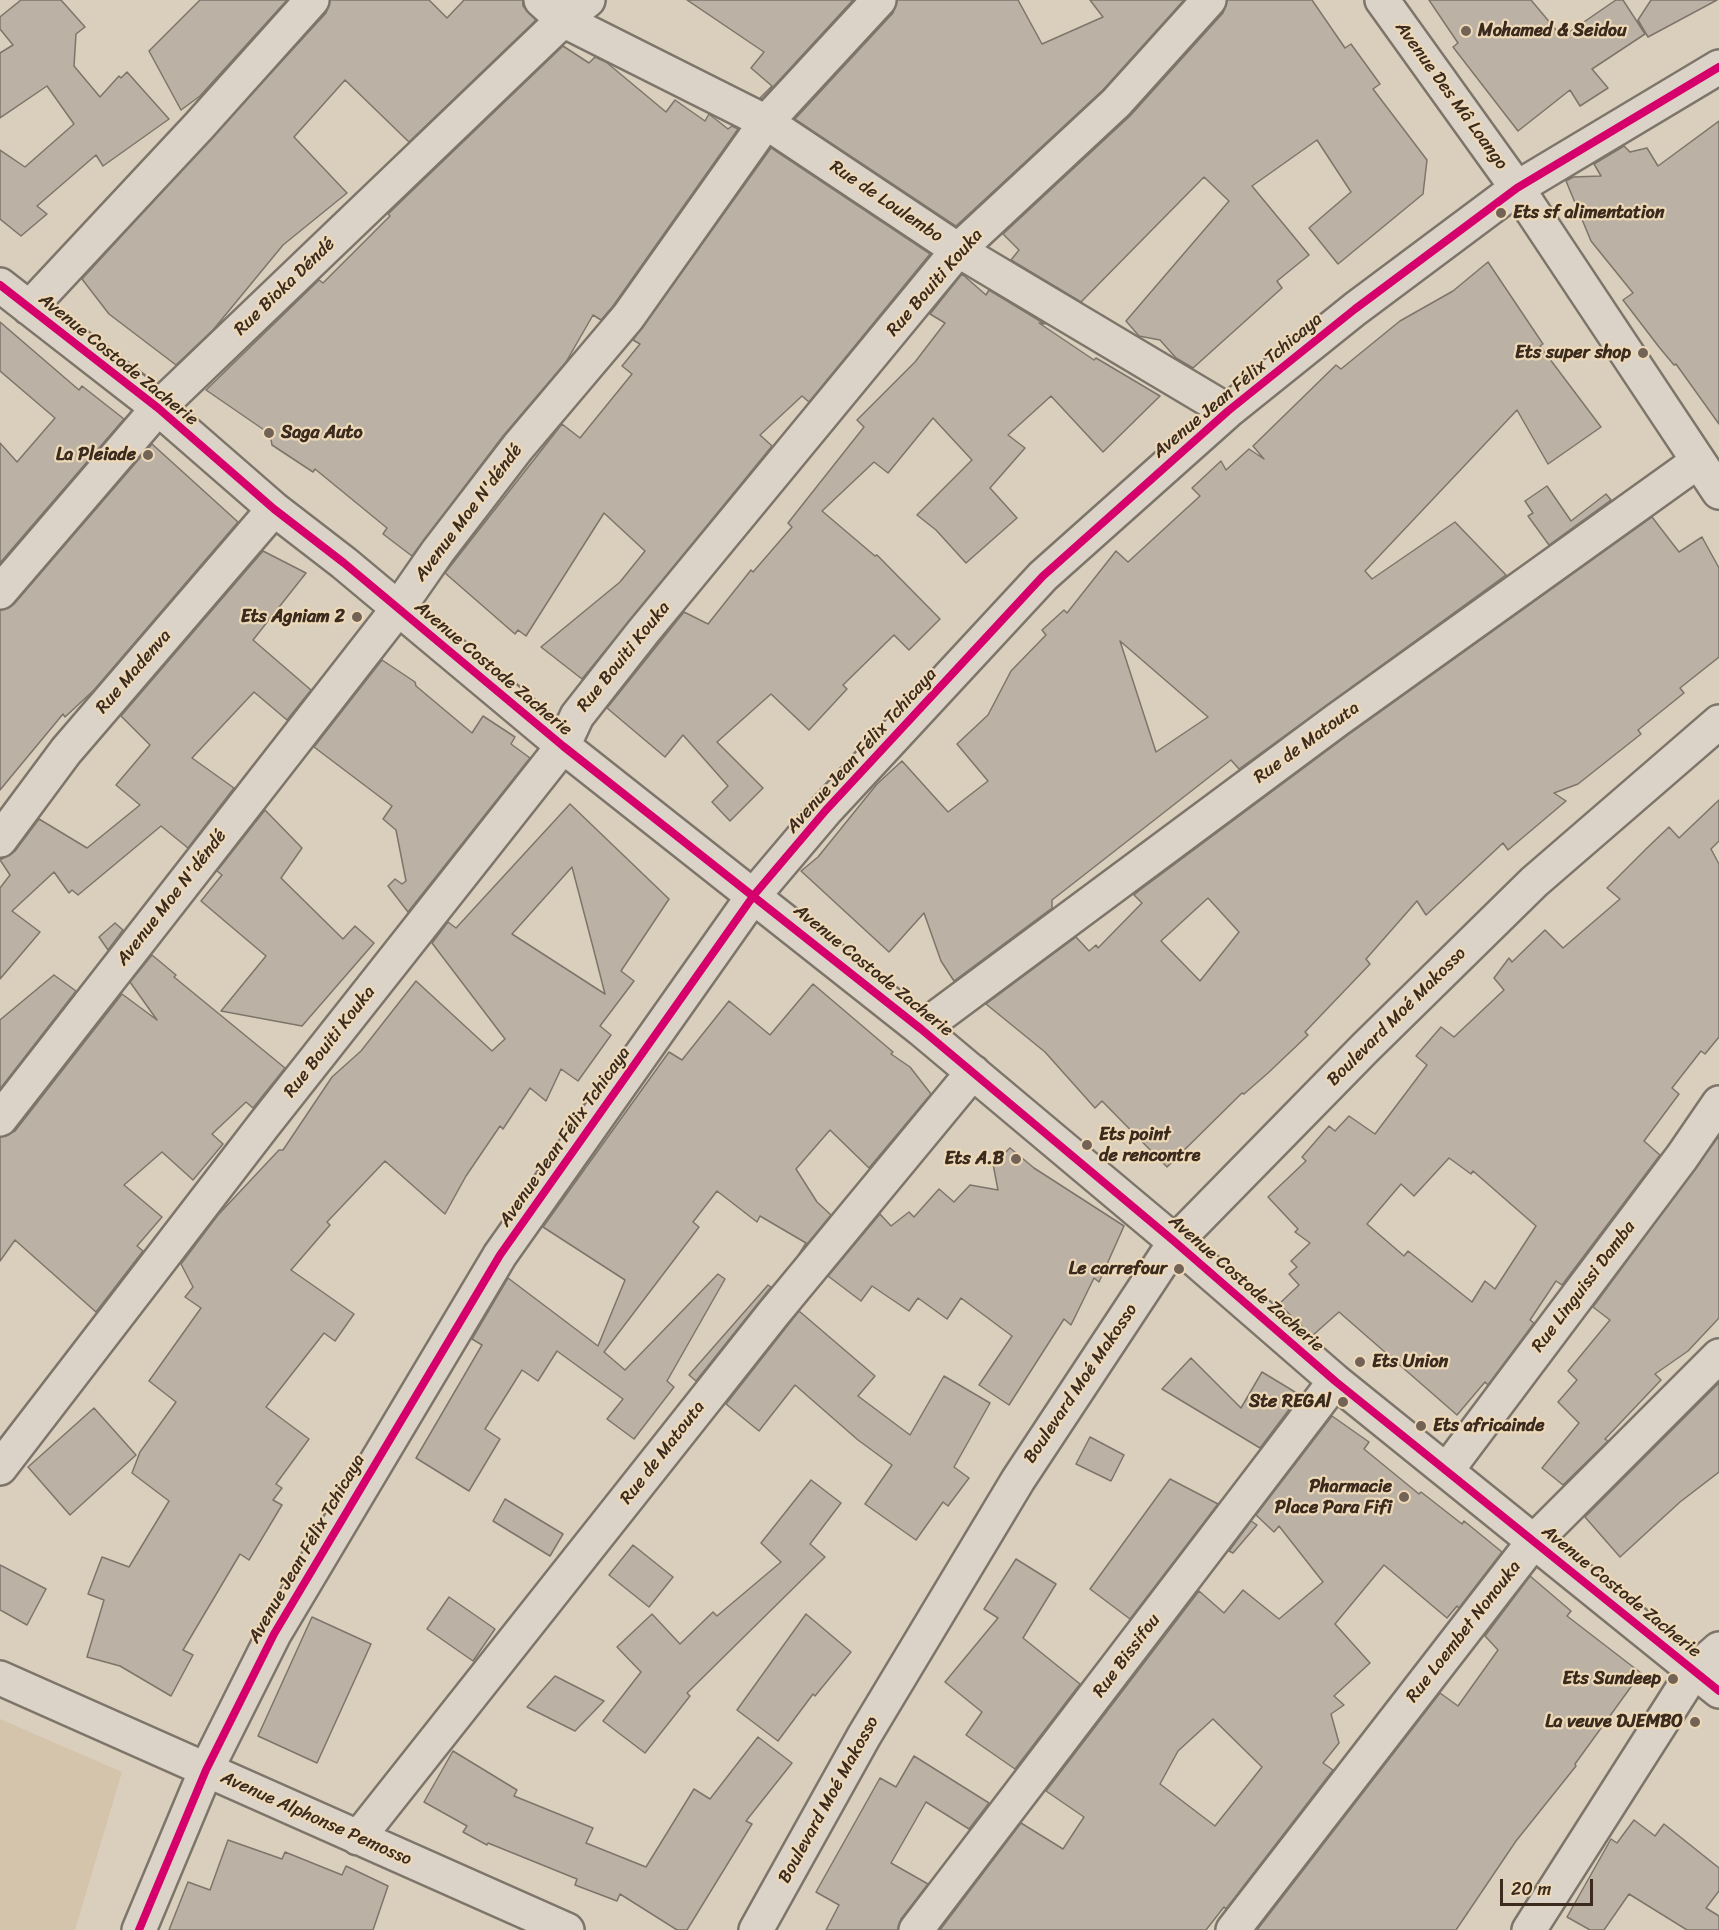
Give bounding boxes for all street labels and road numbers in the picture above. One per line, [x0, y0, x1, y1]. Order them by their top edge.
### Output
street label: Avenue Des Mâ Loango [1390, 18, 1512, 174]
street label: Rue de Loulembo [825, 156, 947, 248]
street label: Rue Bouiti Kouka [882, 225, 988, 341]
street label: Rue Bioka Déndé [230, 233, 340, 341]
street label: Avenue Costode Zacherie [34, 289, 202, 431]
street label: Avenue Jean Félix Tchicaya [1149, 309, 1327, 463]
street label: Avenue Moe N'déndé [410, 440, 528, 586]
street label: Avenue Costode Zacherie [410, 597, 576, 741]
street label: Rue Bouiti Kouka [573, 598, 675, 716]
street label: Rue Madenva [92, 626, 176, 718]
street label: Avenue Jean Félix Tchicaya [782, 664, 942, 838]
street label: Rue de Matouta [1250, 697, 1364, 789]
street label: Avenue Moe N'déndé [112, 826, 232, 970]
street label: Avenue Costode Zacherie [789, 900, 957, 1042]
street label: Boulevard Moé Makosso [1323, 943, 1471, 1091]
street label: Rue Bouiti Kouka [280, 982, 380, 1102]
street label: Avenue Jean Félix Tchicaya [495, 1043, 635, 1231]
street label: Avenue Costode Zacherie [1164, 1211, 1328, 1357]
street label: Rue Linguissi Damba [1528, 1217, 1640, 1357]
street label: Boulevard Moé Makosso [1020, 1300, 1142, 1468]
street label: Rue de Matouta [616, 1397, 710, 1509]
street label: Avenue Jean Félix Tchicaya [244, 1451, 370, 1647]
street label: Avenue Costode Zacherie [1537, 1521, 1705, 1663]
street label: Rue Loembet Nonouka [1402, 1557, 1526, 1707]
street label: Rue Bissifou [1089, 1610, 1165, 1702]
street label: Boulevard Moé Makosso [774, 1713, 884, 1887]
street label: Avenue Alphonse Pemosso [217, 1767, 415, 1871]

